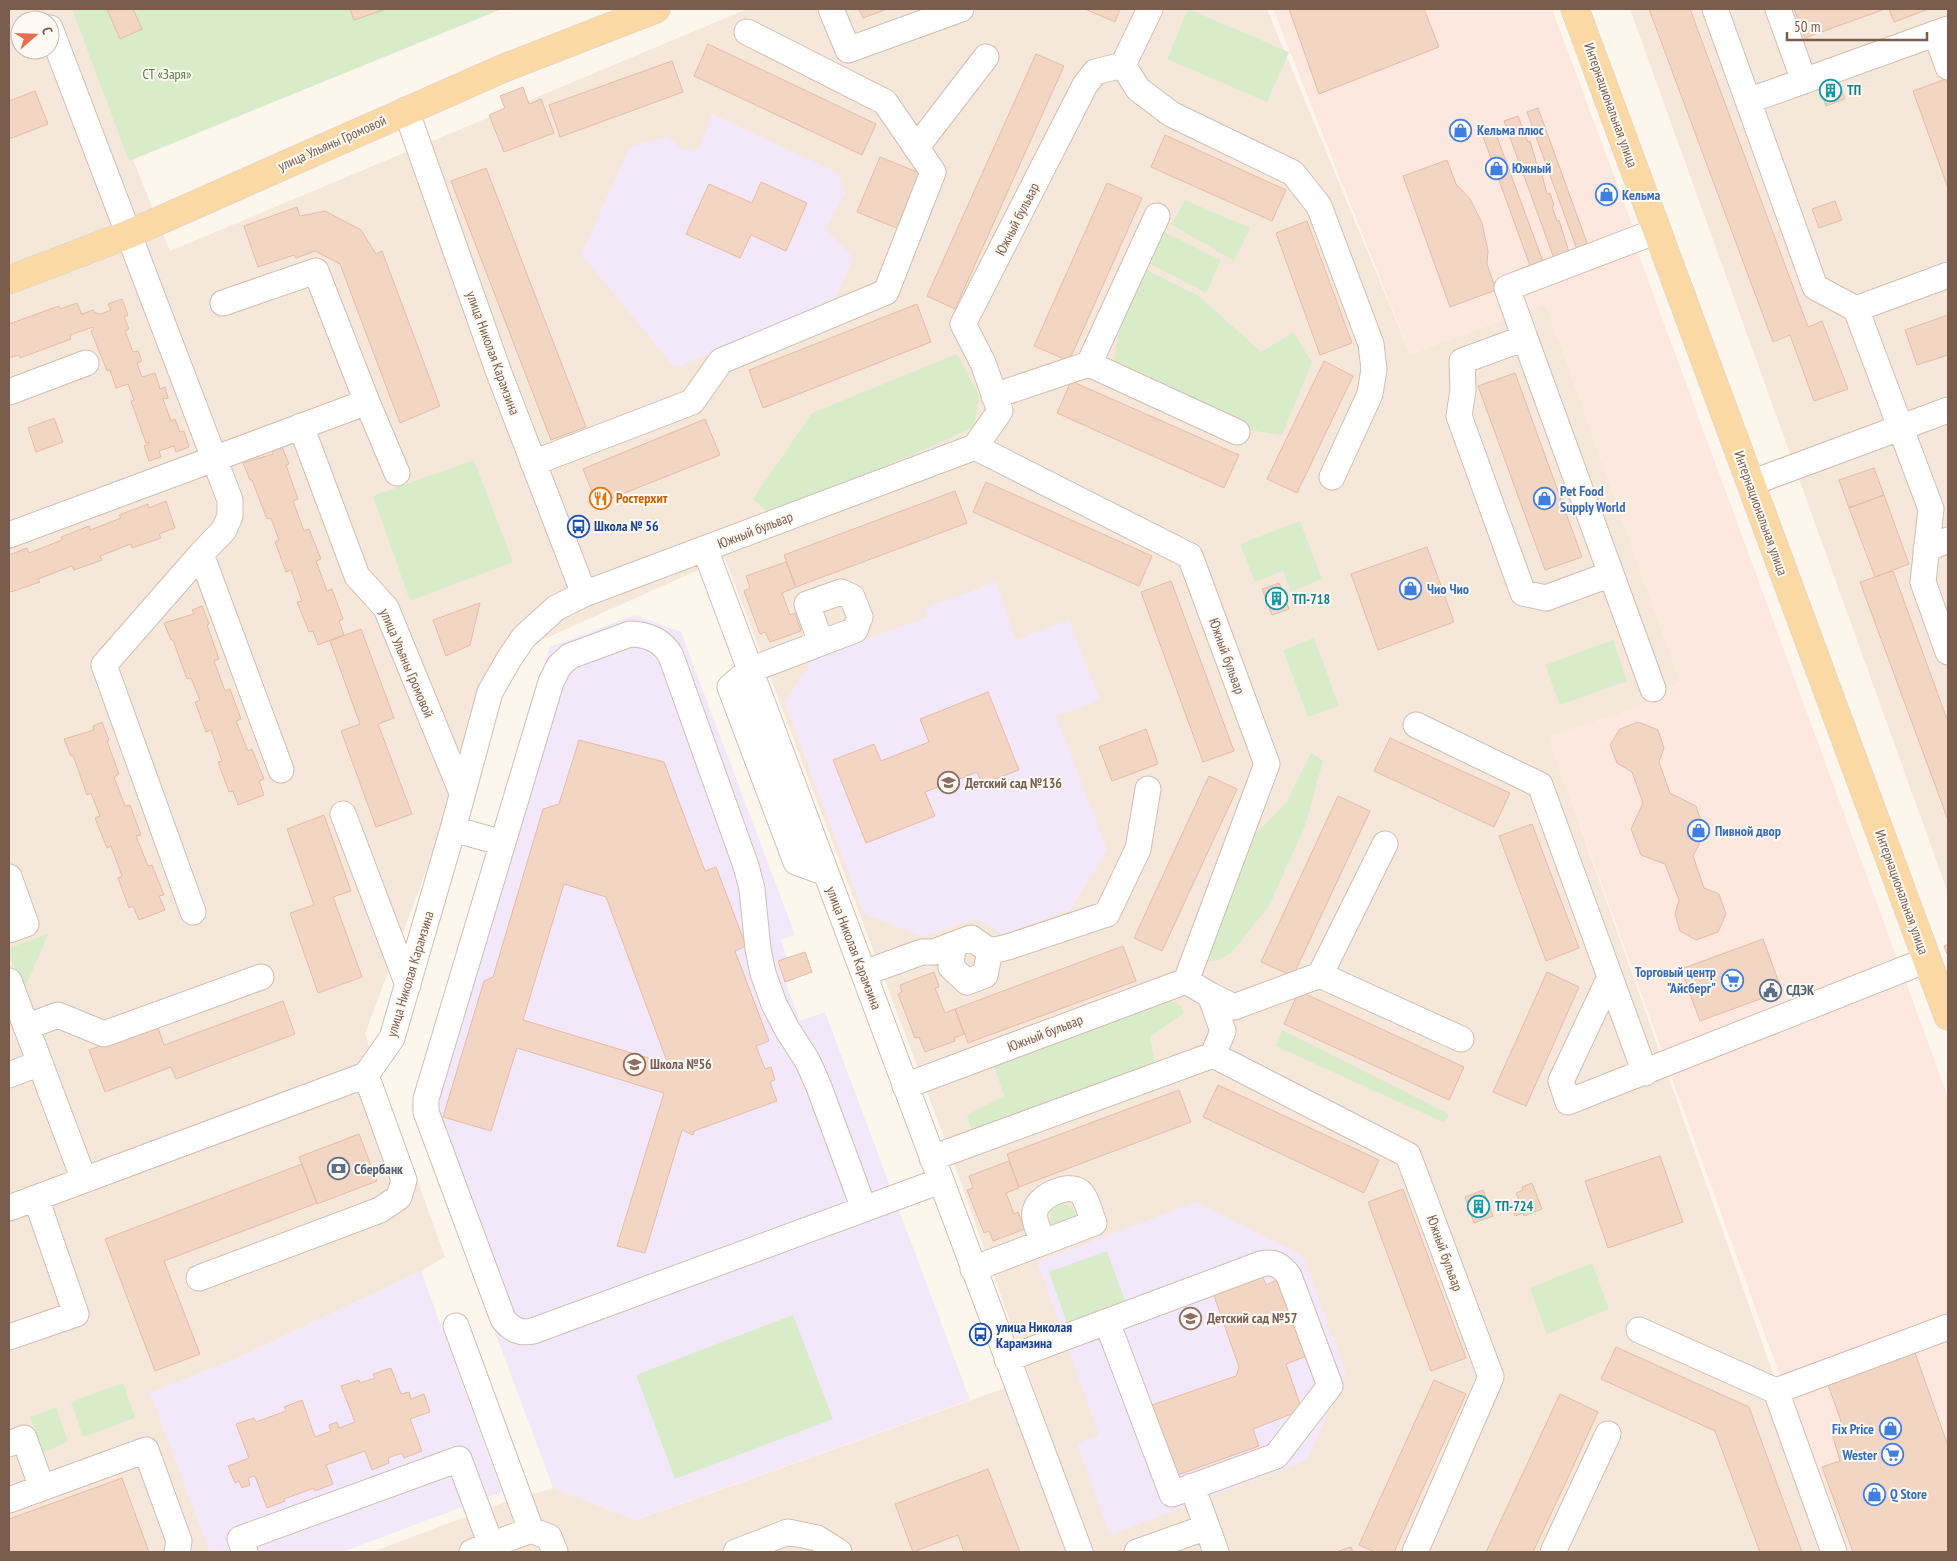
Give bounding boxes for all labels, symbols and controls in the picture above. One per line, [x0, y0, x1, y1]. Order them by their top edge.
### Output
north arrow [10, 10, 60, 60]
scale bar [1787, 10, 1927, 42]
text: 50 m [1794, 17, 1820, 36]
text: С [38, 24, 57, 37]
street label: Интернациональная улица [1580, 40, 1642, 170]
park label: СТ «Заря» [143, 65, 191, 83]
building icon: ТП [1819, 78, 1843, 102]
place label: ТП [1847, 81, 1861, 99]
street label: улица Ульяны Громовой [275, 111, 389, 175]
shop icon: Кельма плюс [1449, 118, 1473, 142]
place label: Кельма плюс [1477, 121, 1544, 139]
shop icon: Южный [1484, 156, 1508, 180]
place label: Южный [1512, 159, 1551, 177]
street label: Южный бульвар [991, 179, 1043, 259]
shop icon: Кельма [1594, 183, 1618, 207]
place label: Кельма [1622, 186, 1660, 204]
street label: улица Николая Карамзина [462, 289, 524, 417]
street label: Интернациональная улица [1730, 448, 1792, 578]
place label: Pet Food Supply World [1560, 482, 1625, 516]
restaurant icon: Ростерхит [588, 486, 612, 510]
shop icon: Pet Food Supply World [1532, 487, 1556, 511]
place label: Ростерхит [616, 489, 668, 507]
street label: Южный бульвар [715, 507, 795, 553]
bus stop icon: Школа № 56 [566, 514, 590, 538]
place label: Школа № 56 [594, 517, 659, 535]
shop icon: Чио Чио [1399, 577, 1423, 601]
place label: Чио Чио [1427, 580, 1469, 598]
building icon: ТП-718 [1264, 587, 1288, 611]
place label: ТП-718 [1292, 590, 1330, 608]
street label: улица Ульяны Громовой [376, 606, 438, 720]
street label: Южный бульвар [1205, 616, 1249, 696]
school or university icon: Детский сад №136 [937, 771, 961, 795]
place label: Детский сад №136 [965, 774, 1062, 792]
shop icon: Пивной двор [1687, 819, 1711, 843]
place label: Пивной двор [1715, 822, 1781, 840]
street label: Интернациональная улица [1871, 827, 1933, 957]
street label: улица Николая Карамзина [822, 884, 886, 1012]
street label: улица Николая Карамзина [382, 909, 438, 1039]
place label: Торговый центр "Айсберг" [1635, 963, 1716, 997]
supermarket icon: Торговый центр "Айсберг" [1720, 968, 1744, 992]
public building icon: СДЭК [1758, 978, 1782, 1002]
place label: СДЭК [1786, 981, 1815, 999]
street label: Южный бульвар [1005, 1010, 1085, 1056]
school or university icon: Школа №56 [622, 1052, 646, 1076]
place label: Школа №56 [650, 1055, 712, 1073]
bank icon: Сбербанк [326, 1157, 350, 1181]
place label: Сбербанк [354, 1160, 403, 1178]
building icon: ТП-724 [1467, 1194, 1491, 1218]
place label: ТП-724 [1495, 1197, 1534, 1215]
street label: Южный бульвар [1423, 1213, 1467, 1293]
school or university icon: Детский сад №57 [1179, 1306, 1203, 1330]
place label: Детский сад №57 [1207, 1309, 1298, 1327]
place label: улица Николая Карамзина [995, 1318, 1072, 1352]
bus stop icon: улица Николая Карамзина [968, 1323, 992, 1347]
shop icon: Fix Price [1878, 1417, 1902, 1441]
place label: Fix Price [1832, 1420, 1874, 1438]
supermarket icon: Wester [1881, 1443, 1905, 1467]
place label: Wester [1842, 1446, 1878, 1464]
shop icon: Q Store [1862, 1482, 1886, 1506]
place label: Q Store [1890, 1485, 1927, 1503]

